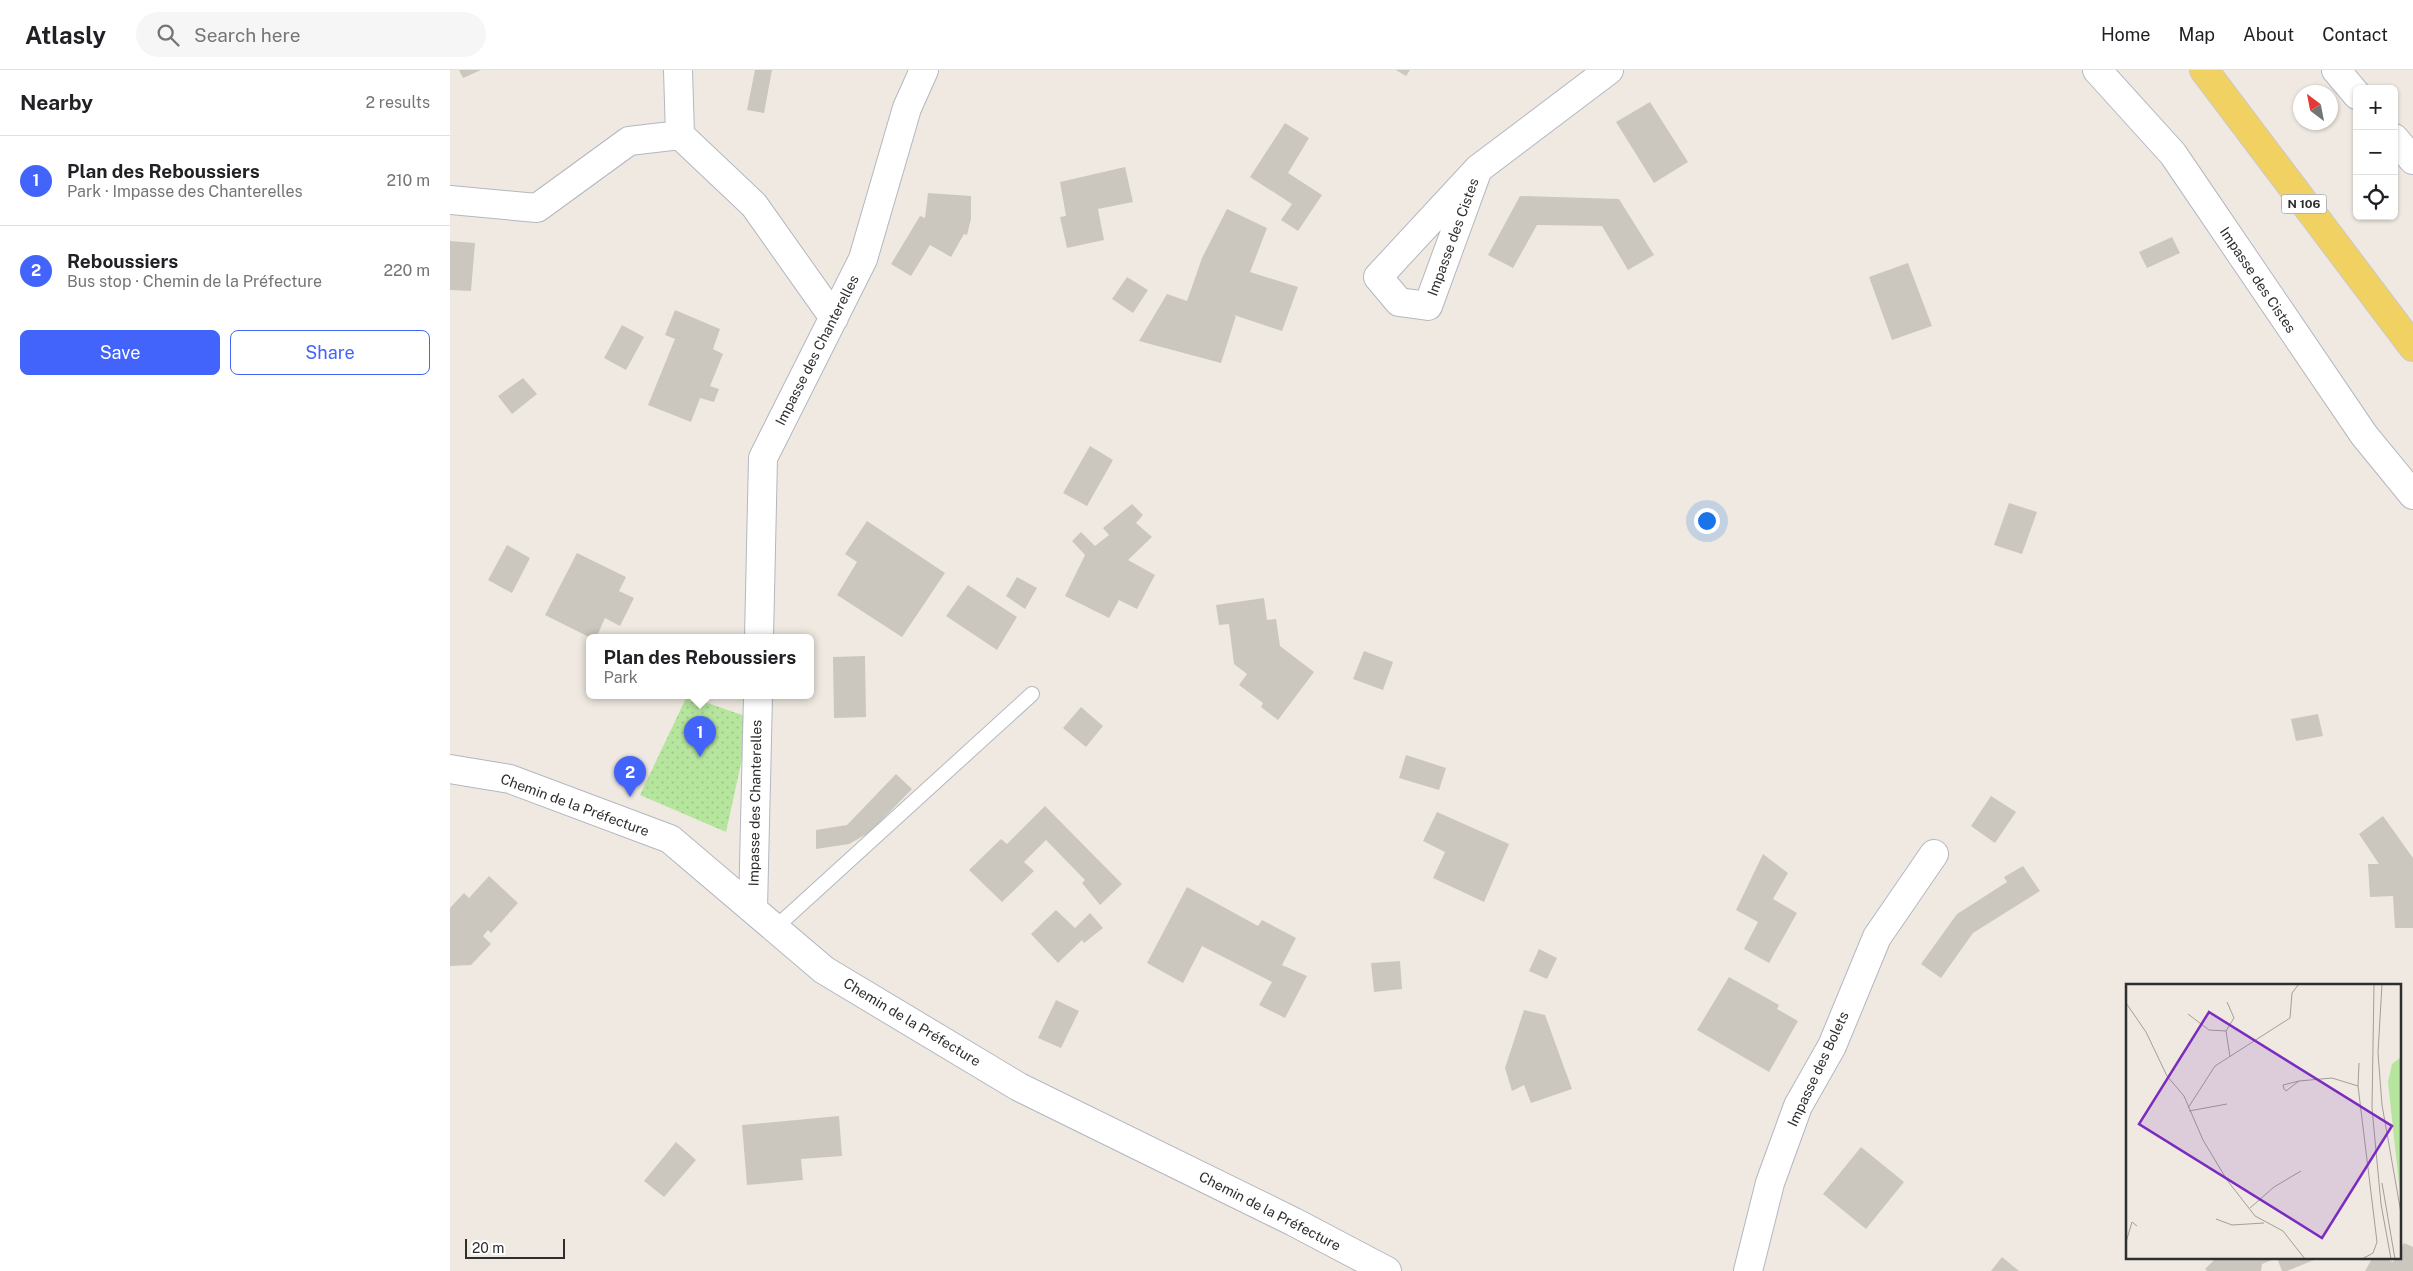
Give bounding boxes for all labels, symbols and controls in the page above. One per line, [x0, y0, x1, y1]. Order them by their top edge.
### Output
search box [136, 12, 486, 57]
text: Atlasly [25, 21, 106, 49]
icon: search [154, 21, 182, 49]
text: Search here [194, 24, 301, 46]
text: Home [2101, 24, 2151, 45]
text: Map [2179, 24, 2215, 45]
text: About [2243, 24, 2294, 45]
text: Contact [2322, 24, 2388, 45]
north arrow [2293, 85, 2338, 130]
map controls [2353, 85, 2398, 220]
button: + [2353, 85, 2398, 130]
text: Nearby [20, 90, 93, 115]
text: 2 results [365, 93, 430, 112]
button: − [2353, 130, 2398, 175]
text: Plan des Reboussiers [67, 160, 260, 182]
text: 1 [33, 171, 39, 190]
text: 210 m [386, 171, 430, 190]
button: locate [2353, 175, 2398, 220]
street label: Impasse des Cistes [1424, 176, 1482, 298]
text: Park · Impasse des Chanterelles [67, 182, 303, 201]
road number: N 106 [2282, 195, 2326, 214]
street label: Impasse des Cistes [2217, 224, 2299, 336]
text: Reboussiers [67, 250, 178, 272]
text: 2 [31, 261, 41, 280]
text: 220 m [383, 261, 430, 280]
text: Bus stop · Chemin de la Préfecture [67, 272, 322, 291]
street label: Impasse des Chanterelles [772, 272, 862, 428]
button: Save [20, 330, 220, 375]
button: Share [230, 330, 430, 375]
your location [1694, 508, 1720, 534]
popup [586, 634, 814, 699]
text: Plan des Reboussiers [604, 646, 796, 668]
text: Park [604, 668, 638, 687]
pin: 1 [684, 716, 716, 757]
street label: Impasse des Chanterelles [746, 720, 764, 886]
pin: 2 [614, 756, 646, 797]
street label: Chemin de la Préfecture [498, 771, 652, 839]
street label: Chemin de la Préfecture [841, 975, 983, 1069]
inset map [2126, 984, 2400, 1258]
street label: Impasse des Bolets [1784, 1009, 1852, 1129]
street label: Chemin de la Préfecture [1196, 1168, 1344, 1254]
scale bar [465, 1236, 565, 1259]
text: 20 m [472, 1240, 504, 1256]

